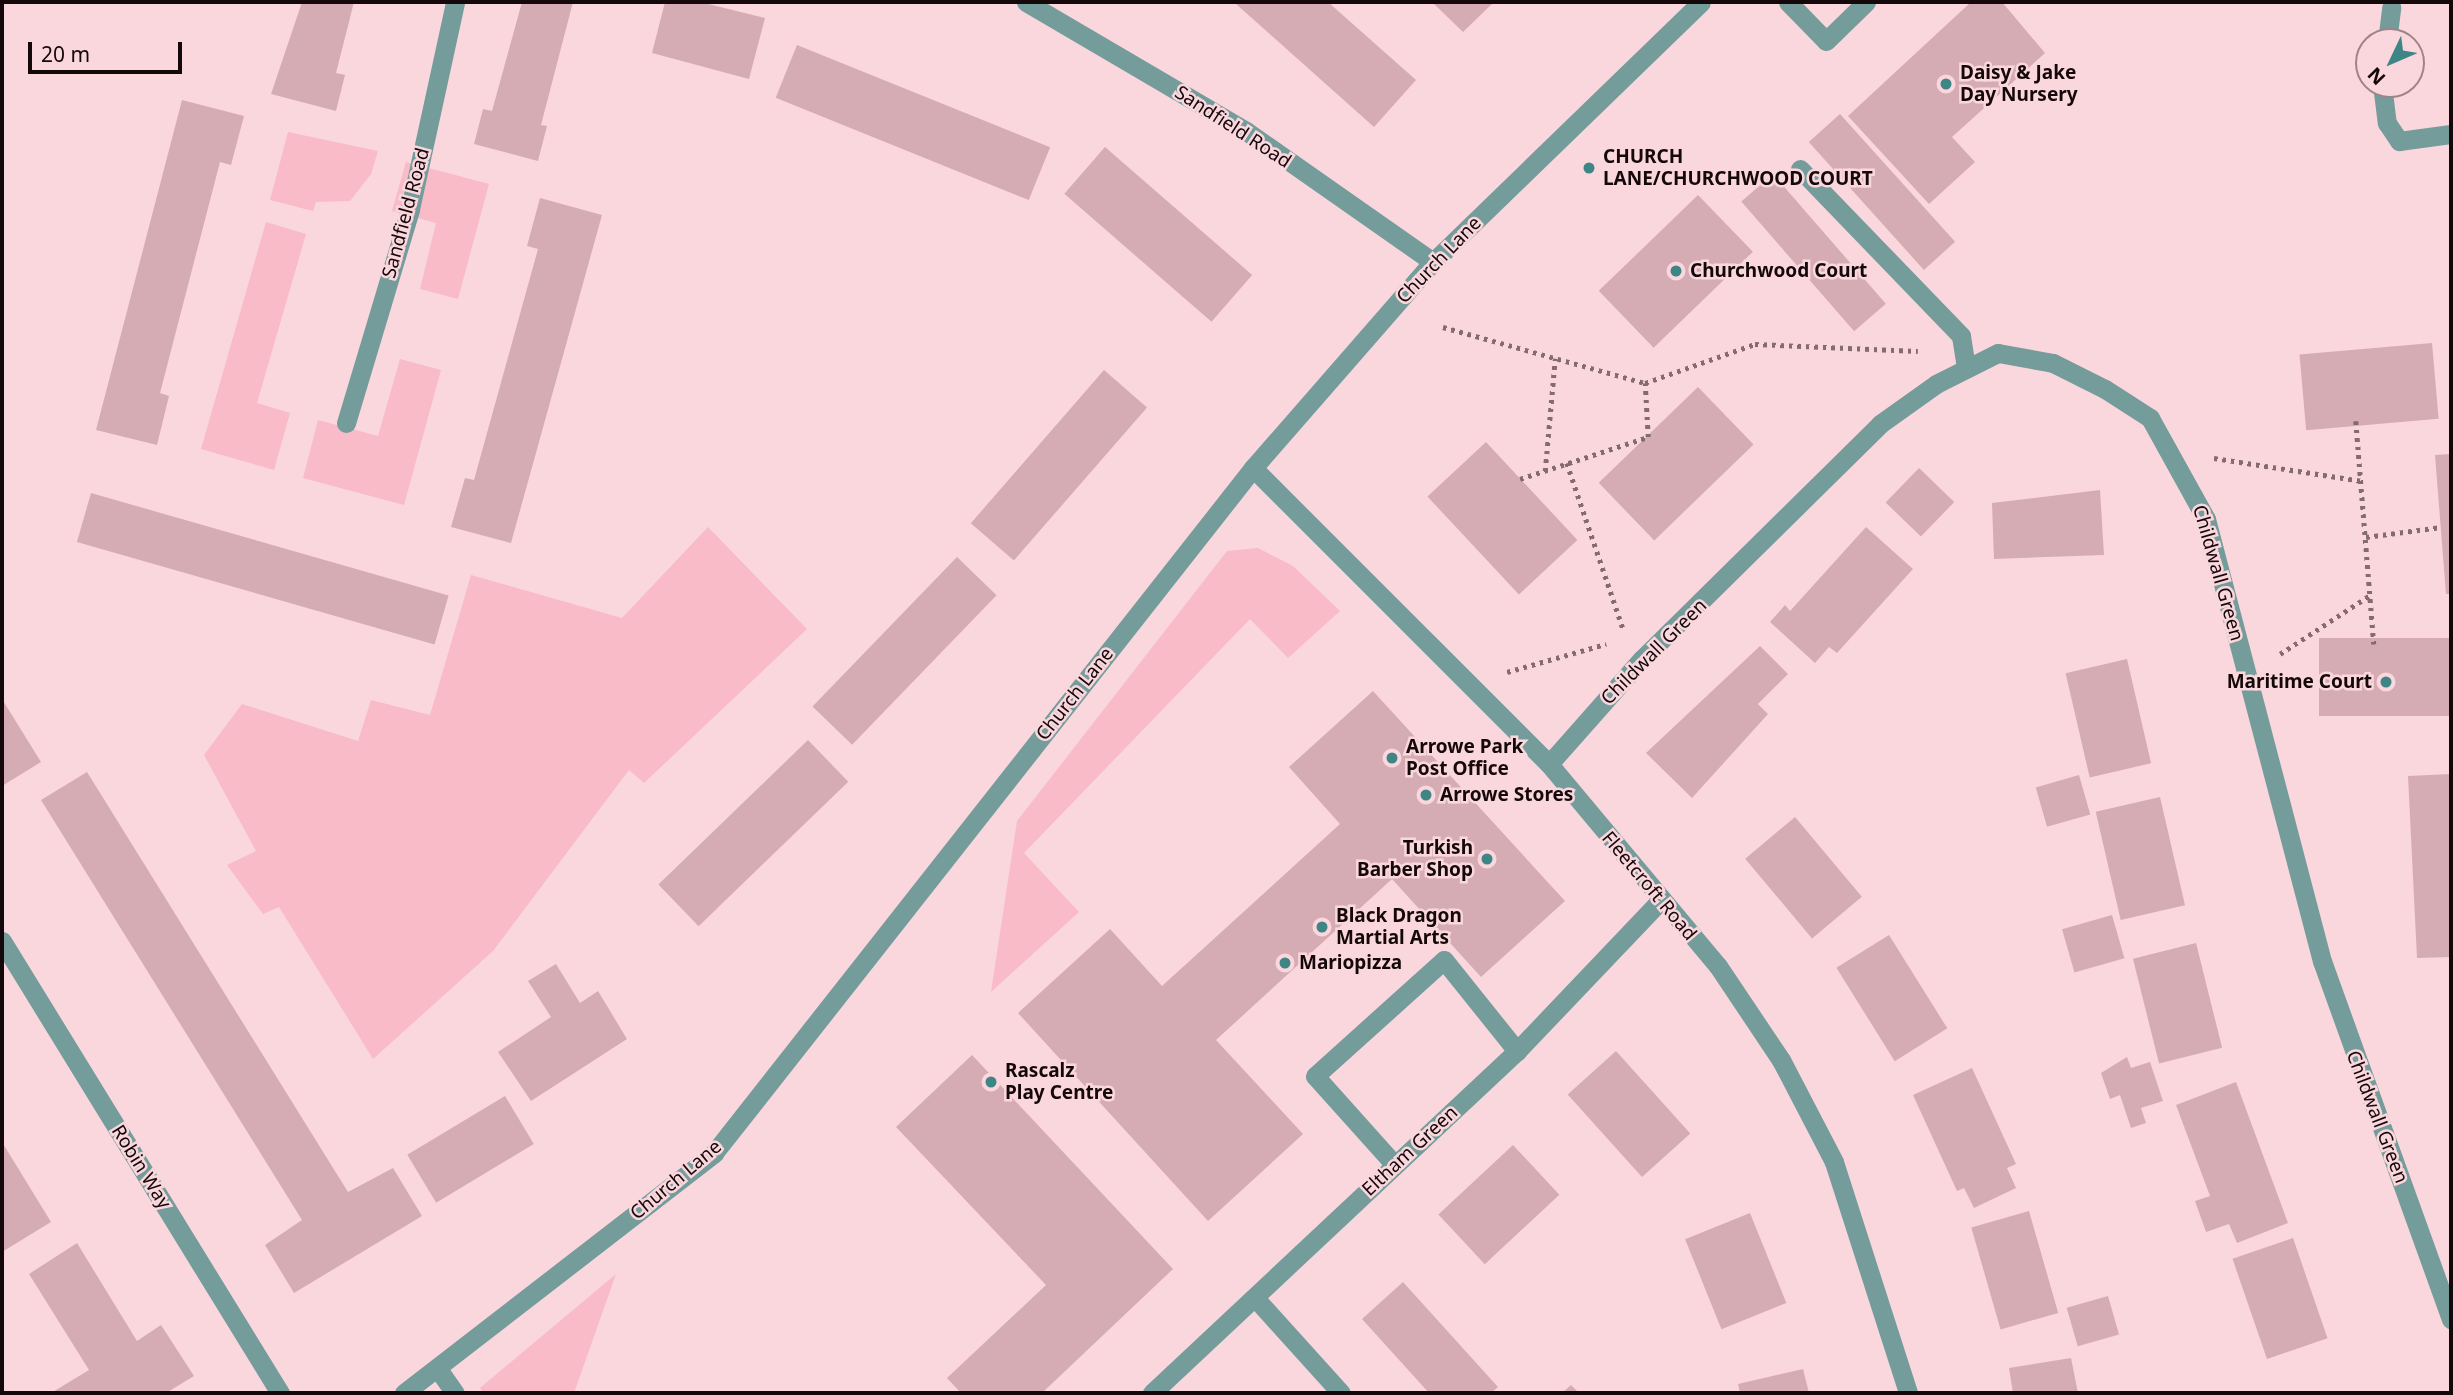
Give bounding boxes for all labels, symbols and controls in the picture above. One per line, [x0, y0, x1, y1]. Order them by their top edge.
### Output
scale bar [32, 28, 186, 72]
north arrow [2355, 28, 2425, 98]
text: 20 m [41, 40, 90, 68]
place label: Daisy & Jake Day Nursery [1960, 62, 2078, 106]
text: N [2362, 62, 2391, 91]
marker: Daisy & Jake Day Nursery [1938, 76, 1954, 92]
street label: Sandfield Road [1171, 81, 1295, 173]
street label: Sandfield Road [378, 145, 434, 281]
place label: CHURCH LANE/CHURCHWOOD COURT [1603, 146, 1873, 190]
marker: CHURCH LANE/CHURCHWOOD COURT [1581, 160, 1597, 176]
street label: Church Lane [1392, 212, 1486, 308]
place label: Churchwood Court [1690, 260, 1867, 282]
marker: Churchwood Court [1668, 263, 1684, 279]
street label: Childwall Green [2188, 503, 2248, 643]
street label: Childwall Green [1596, 594, 1712, 710]
street label: Church Lane [1032, 643, 1118, 745]
place label: Maritime Court [2227, 671, 2372, 693]
marker: Maritime Court [2378, 674, 2394, 690]
place label: Arrowe Park Post Office [1406, 736, 1523, 780]
marker: Arrowe Park Post Office [1384, 750, 1400, 766]
place label: Arrowe Stores [1440, 784, 1573, 806]
marker: Arrowe Stores [1418, 787, 1434, 803]
street label: Fleetcroft Road [1597, 827, 1701, 945]
place label: Turkish Barber Shop [1357, 837, 1473, 881]
marker: Turkish Barber Shop [1479, 851, 1495, 867]
place label: Black Dragon Martial Arts [1336, 905, 1462, 949]
marker: Black Dragon Martial Arts [1314, 919, 1330, 935]
place label: Mariopizza [1299, 952, 1402, 974]
marker: Mariopizza [1277, 955, 1293, 971]
street label: Childwall Green [2341, 1048, 2413, 1186]
place label: Rascalz Play Centre [1005, 1060, 1113, 1104]
marker: Rascalz Play Centre [983, 1074, 999, 1090]
street label: Eltham Green [1358, 1101, 1462, 1201]
street label: Robin Way [106, 1121, 176, 1213]
street label: Church Lane [626, 1135, 726, 1225]

